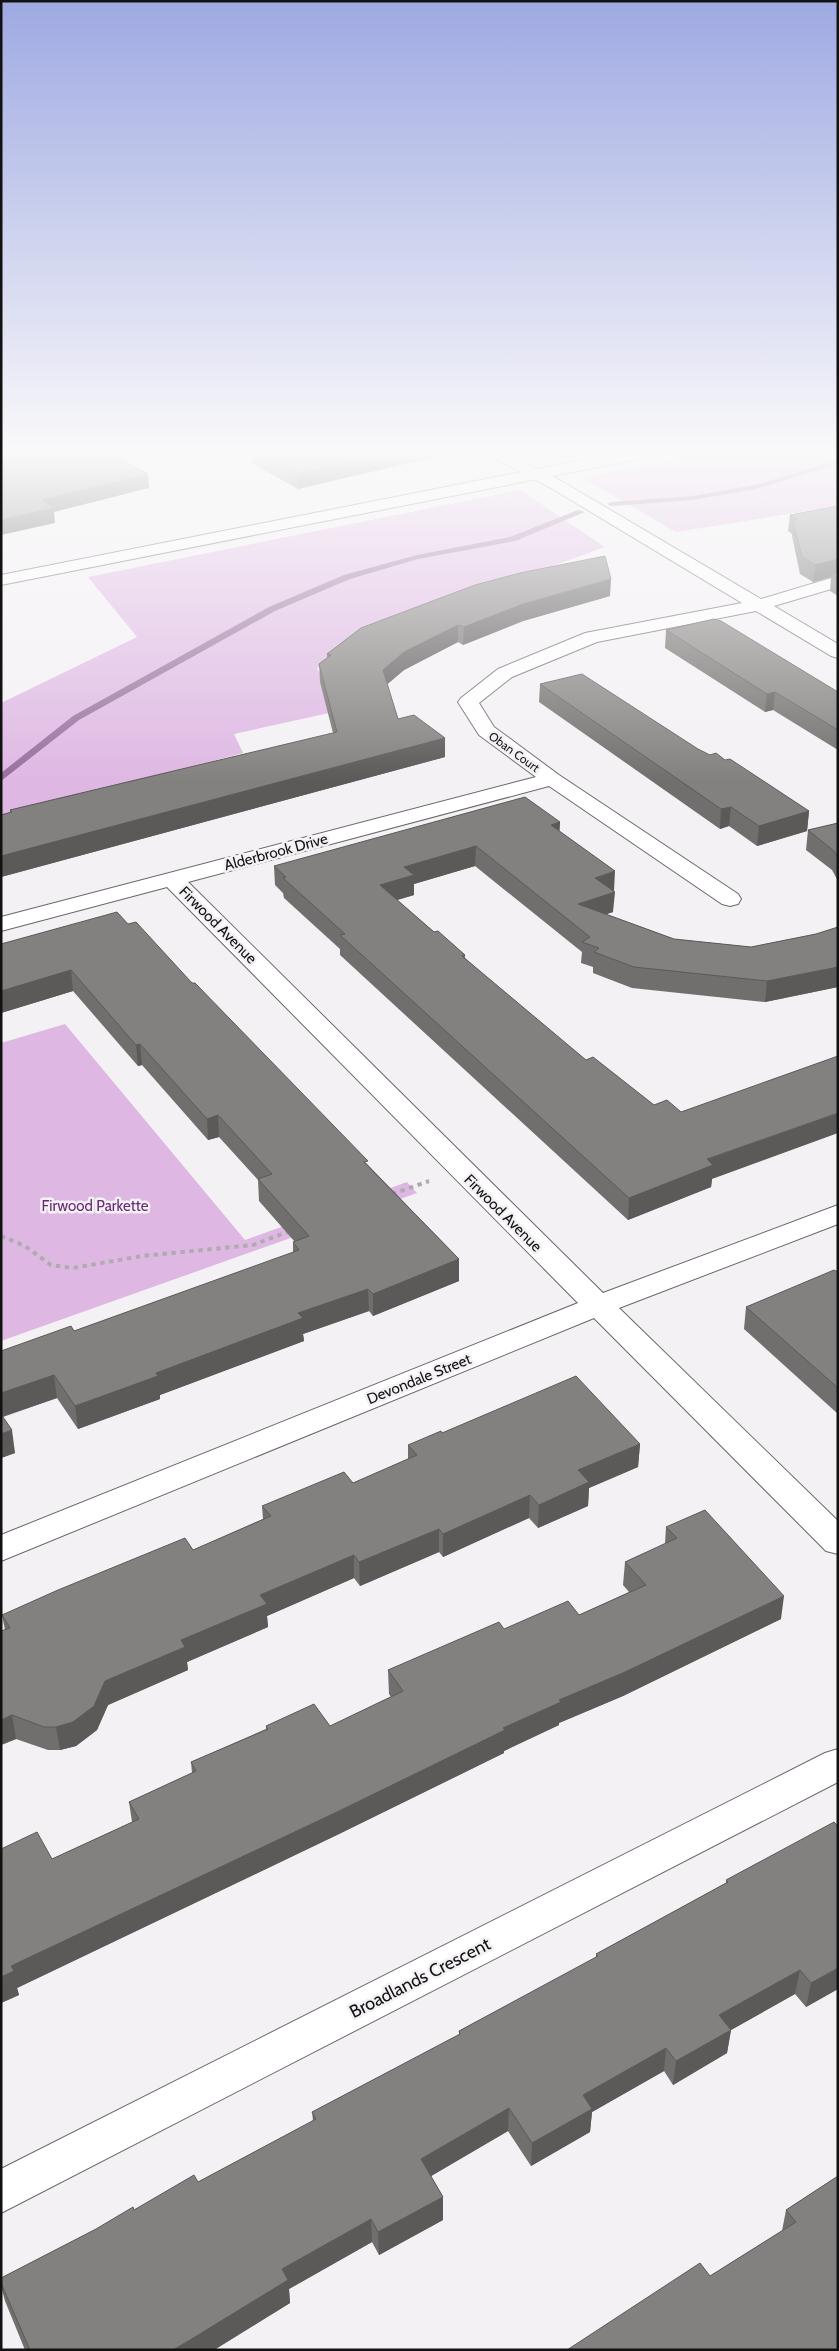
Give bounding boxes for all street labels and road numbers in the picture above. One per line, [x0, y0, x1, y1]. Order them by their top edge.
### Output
street label: Oban Court [486, 728, 543, 775]
street label: Alderbrook Drive [222, 829, 330, 874]
street label: Firwood Avenue [175, 882, 261, 968]
street label: Firwood Avenue [460, 1170, 546, 1256]
street label: Devondale Street [364, 1350, 474, 1408]
street label: Broadlands Crescent [346, 1933, 494, 2023]

